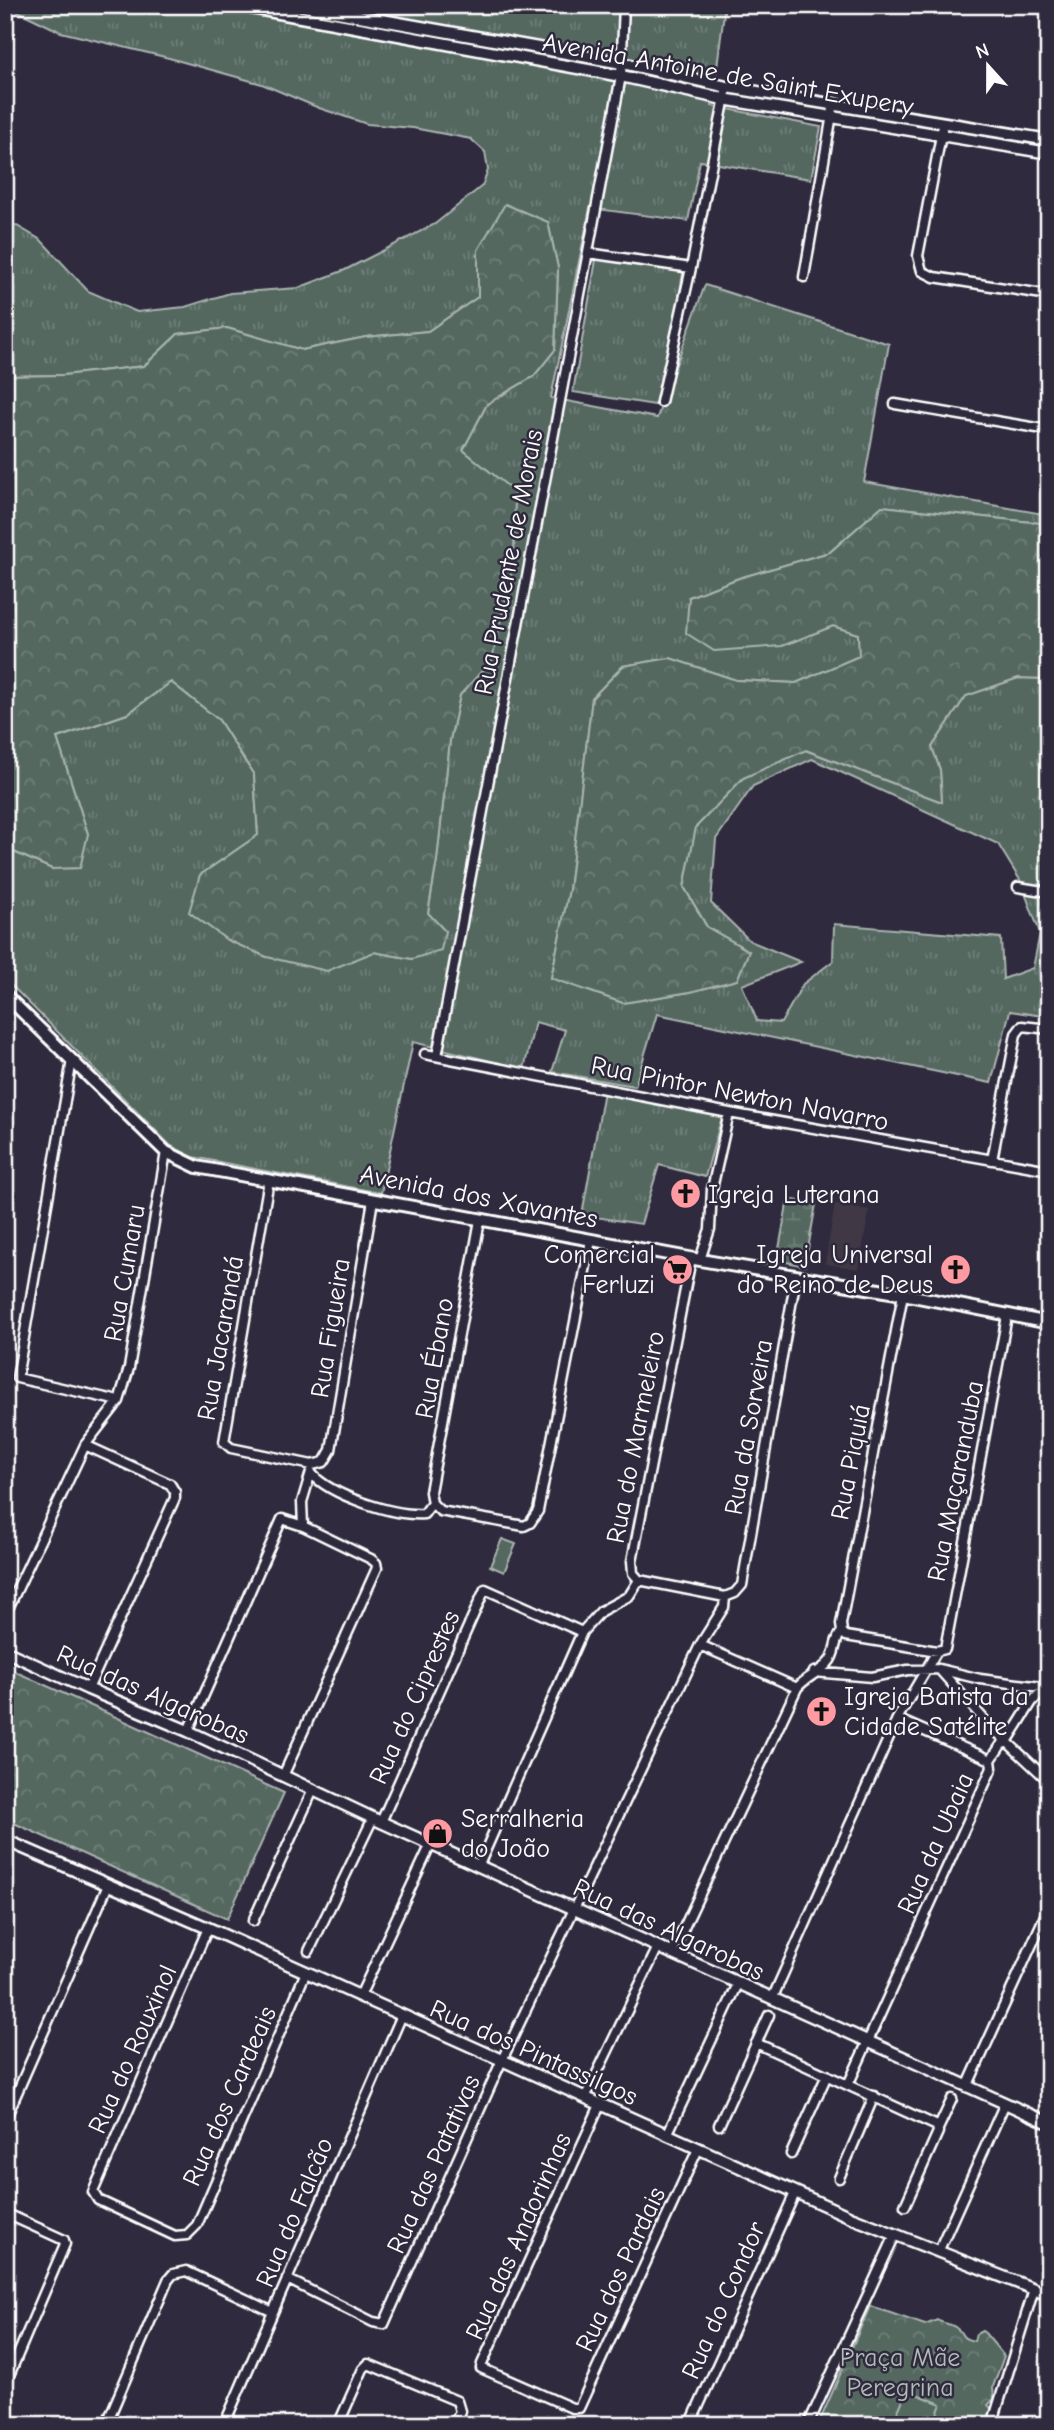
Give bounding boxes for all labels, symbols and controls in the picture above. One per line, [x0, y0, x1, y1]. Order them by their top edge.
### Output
street label: Avenida Antoine de Saint Exupery [540, 28, 916, 122]
north arrow [953, 32, 1023, 102]
text: N [973, 39, 992, 64]
street label: Rua Prudente de Morais [469, 427, 549, 697]
street label: Rua Pintor Newton Navarro [588, 1050, 891, 1138]
street label: Avenida dos Xavantes [357, 1159, 600, 1235]
church icon: Igreja Luterana [668, 1177, 702, 1211]
place label: Igreja Luterana [708, 1180, 880, 1210]
street label: Rua Cumaru [98, 1202, 152, 1344]
place label: Comercial Ferluzi [544, 1240, 655, 1300]
place label: Igreja Universal do Reino de Deus [737, 1240, 933, 1300]
supermarket icon: Comercial Ferluzi [661, 1252, 695, 1286]
church icon: Igreja Universal do Reino de Deus [939, 1252, 973, 1286]
street label: Rua Jacarandá [192, 1253, 250, 1423]
street label: Rua Figueira [305, 1256, 357, 1400]
street label: Rua Ébano [409, 1295, 460, 1421]
street label: Rua do Marmeleiro [601, 1329, 671, 1546]
street label: Rua da Sorveira [719, 1337, 779, 1517]
street label: Rua Maçaranduba [922, 1378, 990, 1584]
street label: Rua Piquiá [825, 1402, 877, 1523]
street label: Rua do Ciprestes [363, 1606, 467, 1789]
street label: Rua das Algarobas [52, 1639, 253, 1751]
place label: Igreja Batista da Cidade Satélite [844, 1682, 1029, 1742]
church icon: Igreja Batista da Cidade Satélite [804, 1694, 838, 1728]
street label: Rua da Ubaia [891, 1768, 980, 1919]
place label: Serralheria do João [461, 1804, 584, 1864]
shop icon: Serralheria do João [421, 1816, 455, 1850]
street label: Rua das Algarobas [568, 1872, 769, 1987]
street label: Rua do Rouxinol [82, 1960, 183, 2138]
street label: Rua dos Pintassilgos [425, 1994, 642, 2112]
street label: Rua dos Cardeais [177, 2002, 283, 2191]
street label: Rua das Patativas [381, 2070, 487, 2258]
street label: Rua das Andorinhas [460, 2128, 578, 2345]
street label: Rua do Falcão [250, 2133, 340, 2292]
street label: Rua dos Pardais [570, 2182, 672, 2356]
street label: Rua do Condor [676, 2216, 772, 2384]
park label: Praça Mãe Peregrina [840, 2343, 960, 2403]

